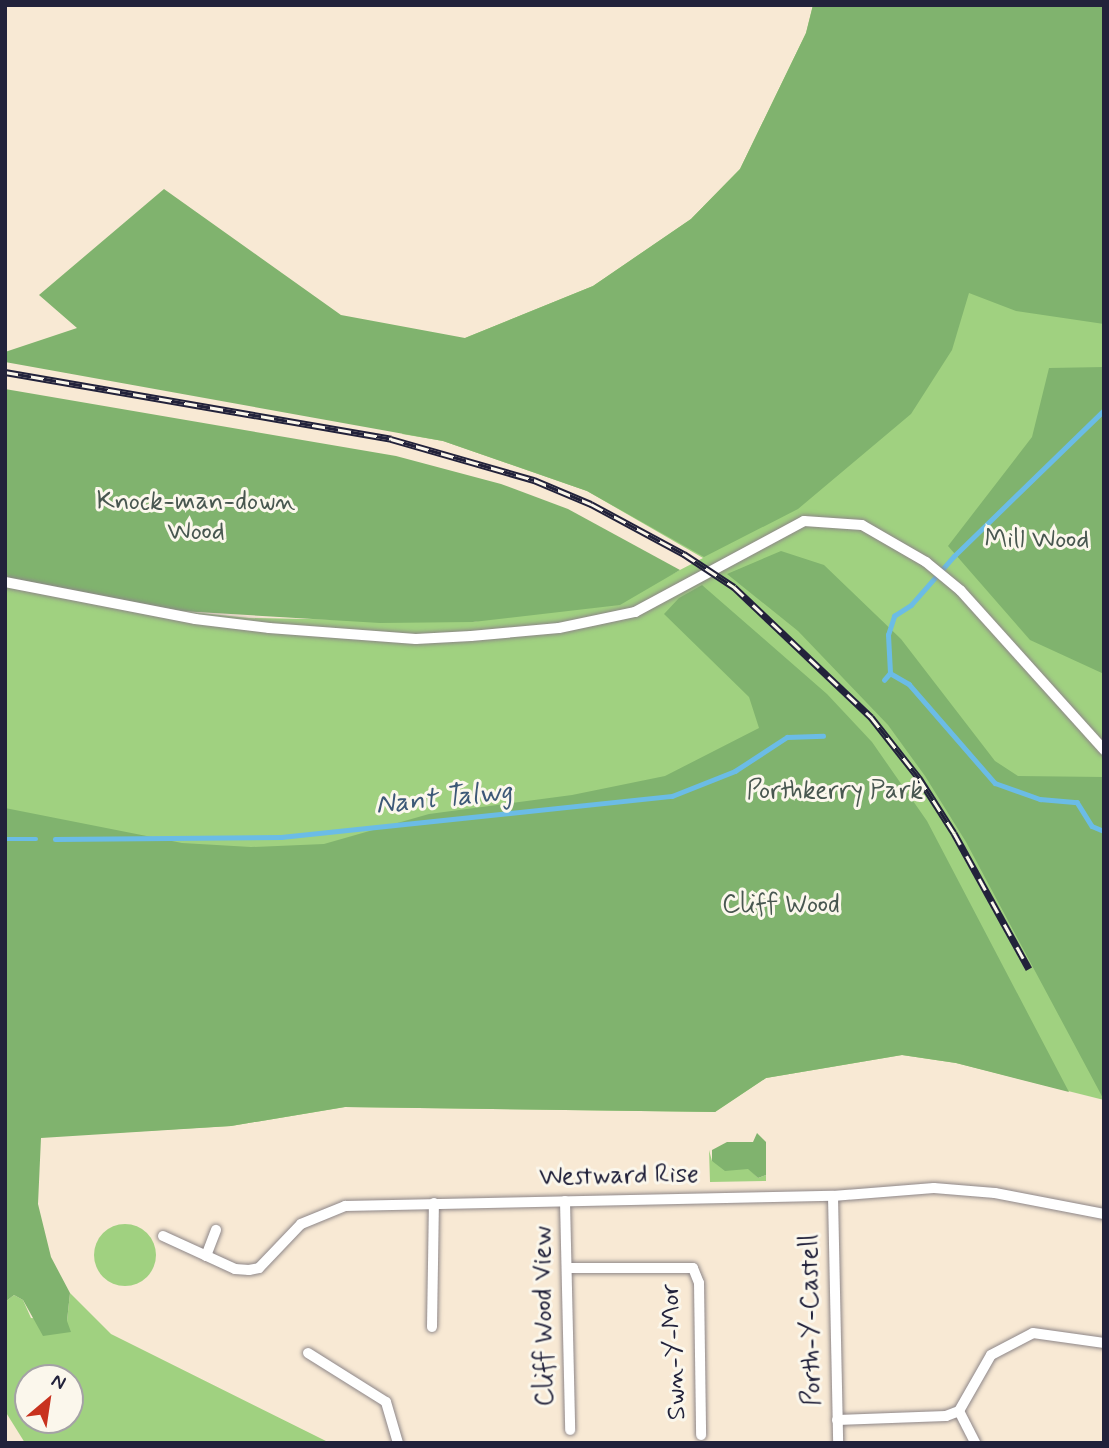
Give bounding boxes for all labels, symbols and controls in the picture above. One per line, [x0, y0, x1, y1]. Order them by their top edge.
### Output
park label: Knock-man-down Wood [96, 487, 296, 548]
park label: Mill Wood [985, 525, 1089, 557]
water label: Nant Talwg [374, 775, 514, 823]
park label: Porthkerry Park [747, 776, 923, 808]
park label: Cliff Wood [721, 890, 841, 922]
street label: Westward Rise [539, 1160, 699, 1194]
street label: Cliff Wood View [528, 1226, 562, 1406]
street label: Porth-Y-Castell [795, 1234, 829, 1406]
street label: Swn-Y-Mor [656, 1283, 694, 1421]
north arrow [14, 1364, 84, 1434]
text: N [47, 1368, 70, 1396]

